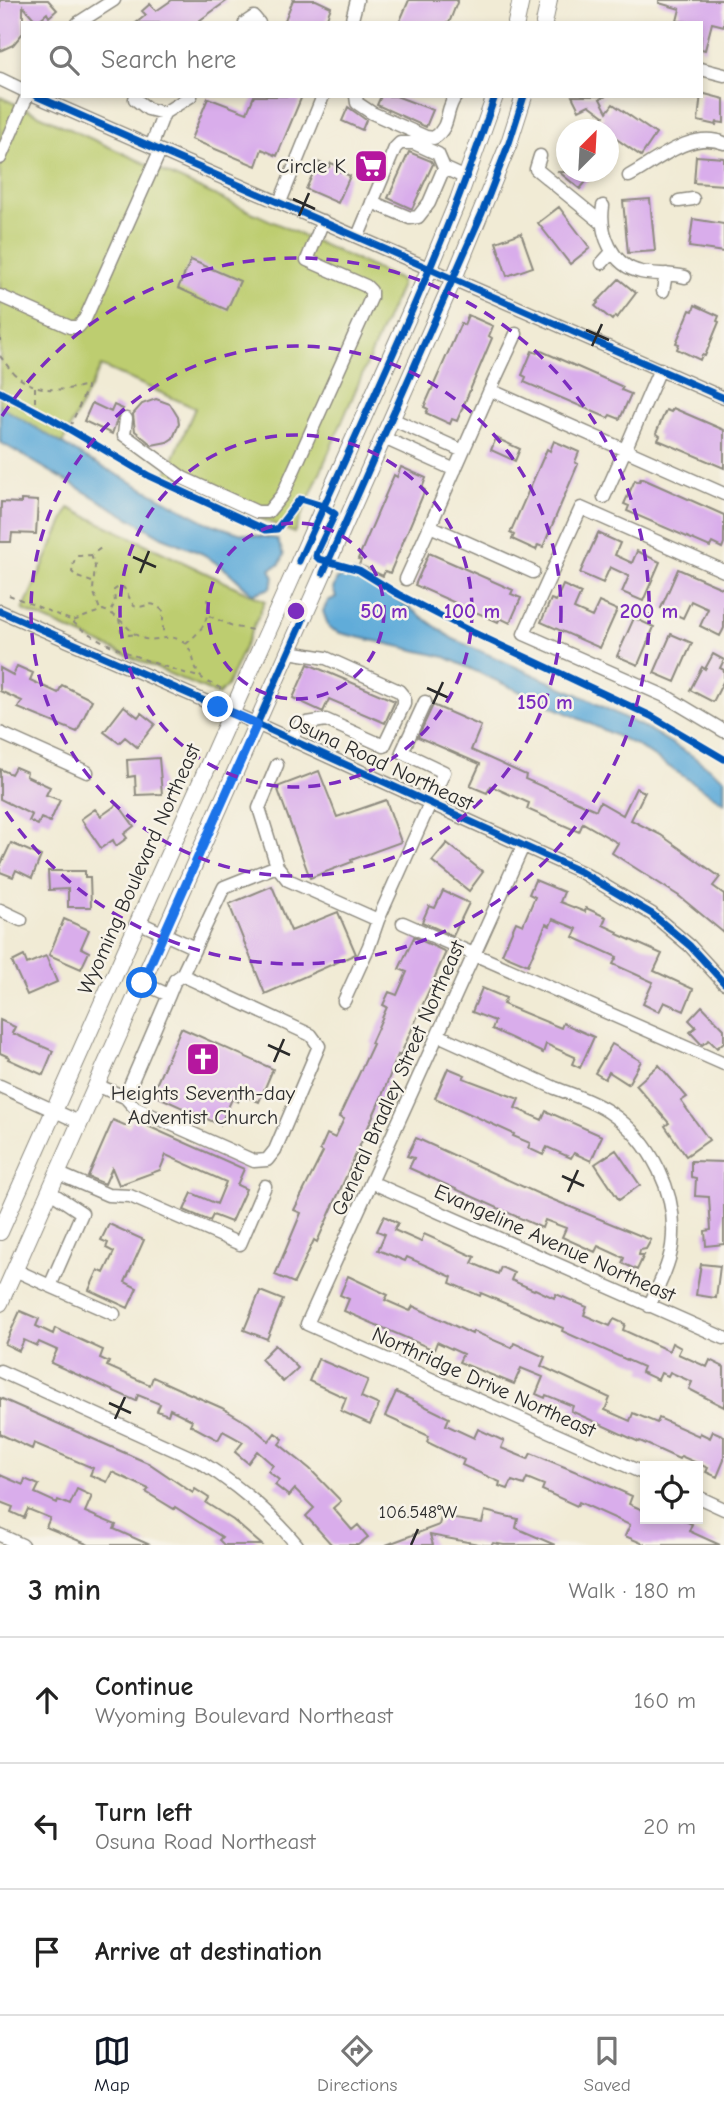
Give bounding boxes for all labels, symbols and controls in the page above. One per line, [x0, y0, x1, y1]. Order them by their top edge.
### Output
search box [21, 21, 703, 98]
icon: search [45, 41, 83, 79]
text: Search here [101, 45, 236, 75]
north arrow [556, 119, 619, 182]
supermarket icon: Circle K [352, 147, 390, 185]
place label: Circle K [277, 154, 346, 178]
centre of rings [284, 599, 308, 623]
text: 50 m [360, 599, 408, 623]
text: 100 m [444, 599, 500, 623]
text: 200 m [620, 599, 678, 623]
text: 150 m [517, 690, 573, 714]
route end [202, 691, 233, 722]
street label: Osuna Road Northeast [285, 709, 478, 816]
street label: Wyoming Boulevard Northeast [73, 739, 206, 998]
street label: General Bradley Street Northeast [326, 936, 470, 1219]
route start [126, 967, 157, 998]
church icon: Heights Seventh-day Adventist Church [184, 1040, 222, 1078]
place label: Heights Seventh-day Adventist Church [111, 1081, 296, 1129]
street label: Evangeline Avenue Northeast [431, 1179, 680, 1307]
street label: Northridge Drive Northeast [368, 1322, 600, 1443]
map controls [640, 1461, 703, 1524]
button: locate [640, 1461, 703, 1524]
text: 106.548°W [379, 1502, 458, 1523]
text: 3 min [28, 1573, 101, 1608]
text: Walk · 180 m [569, 1577, 696, 1604]
text: Continue [95, 1672, 193, 1702]
icon: ahead [28, 1681, 66, 1719]
text: 160 m [634, 1687, 696, 1714]
text: Wyoming Boulevard Northeast [95, 1702, 393, 1729]
text: Turn left [95, 1798, 192, 1828]
icon: left [28, 1807, 66, 1845]
text: 20 m [643, 1813, 696, 1840]
text: Osuna Road Northeast [95, 1828, 316, 1855]
icon: arrive [28, 1933, 66, 1971]
text: Arrive at destination [95, 1937, 322, 1967]
tab: Map [93, 2032, 131, 2096]
tab: Directions [317, 2032, 397, 2096]
tab: Saved [584, 2032, 631, 2096]

